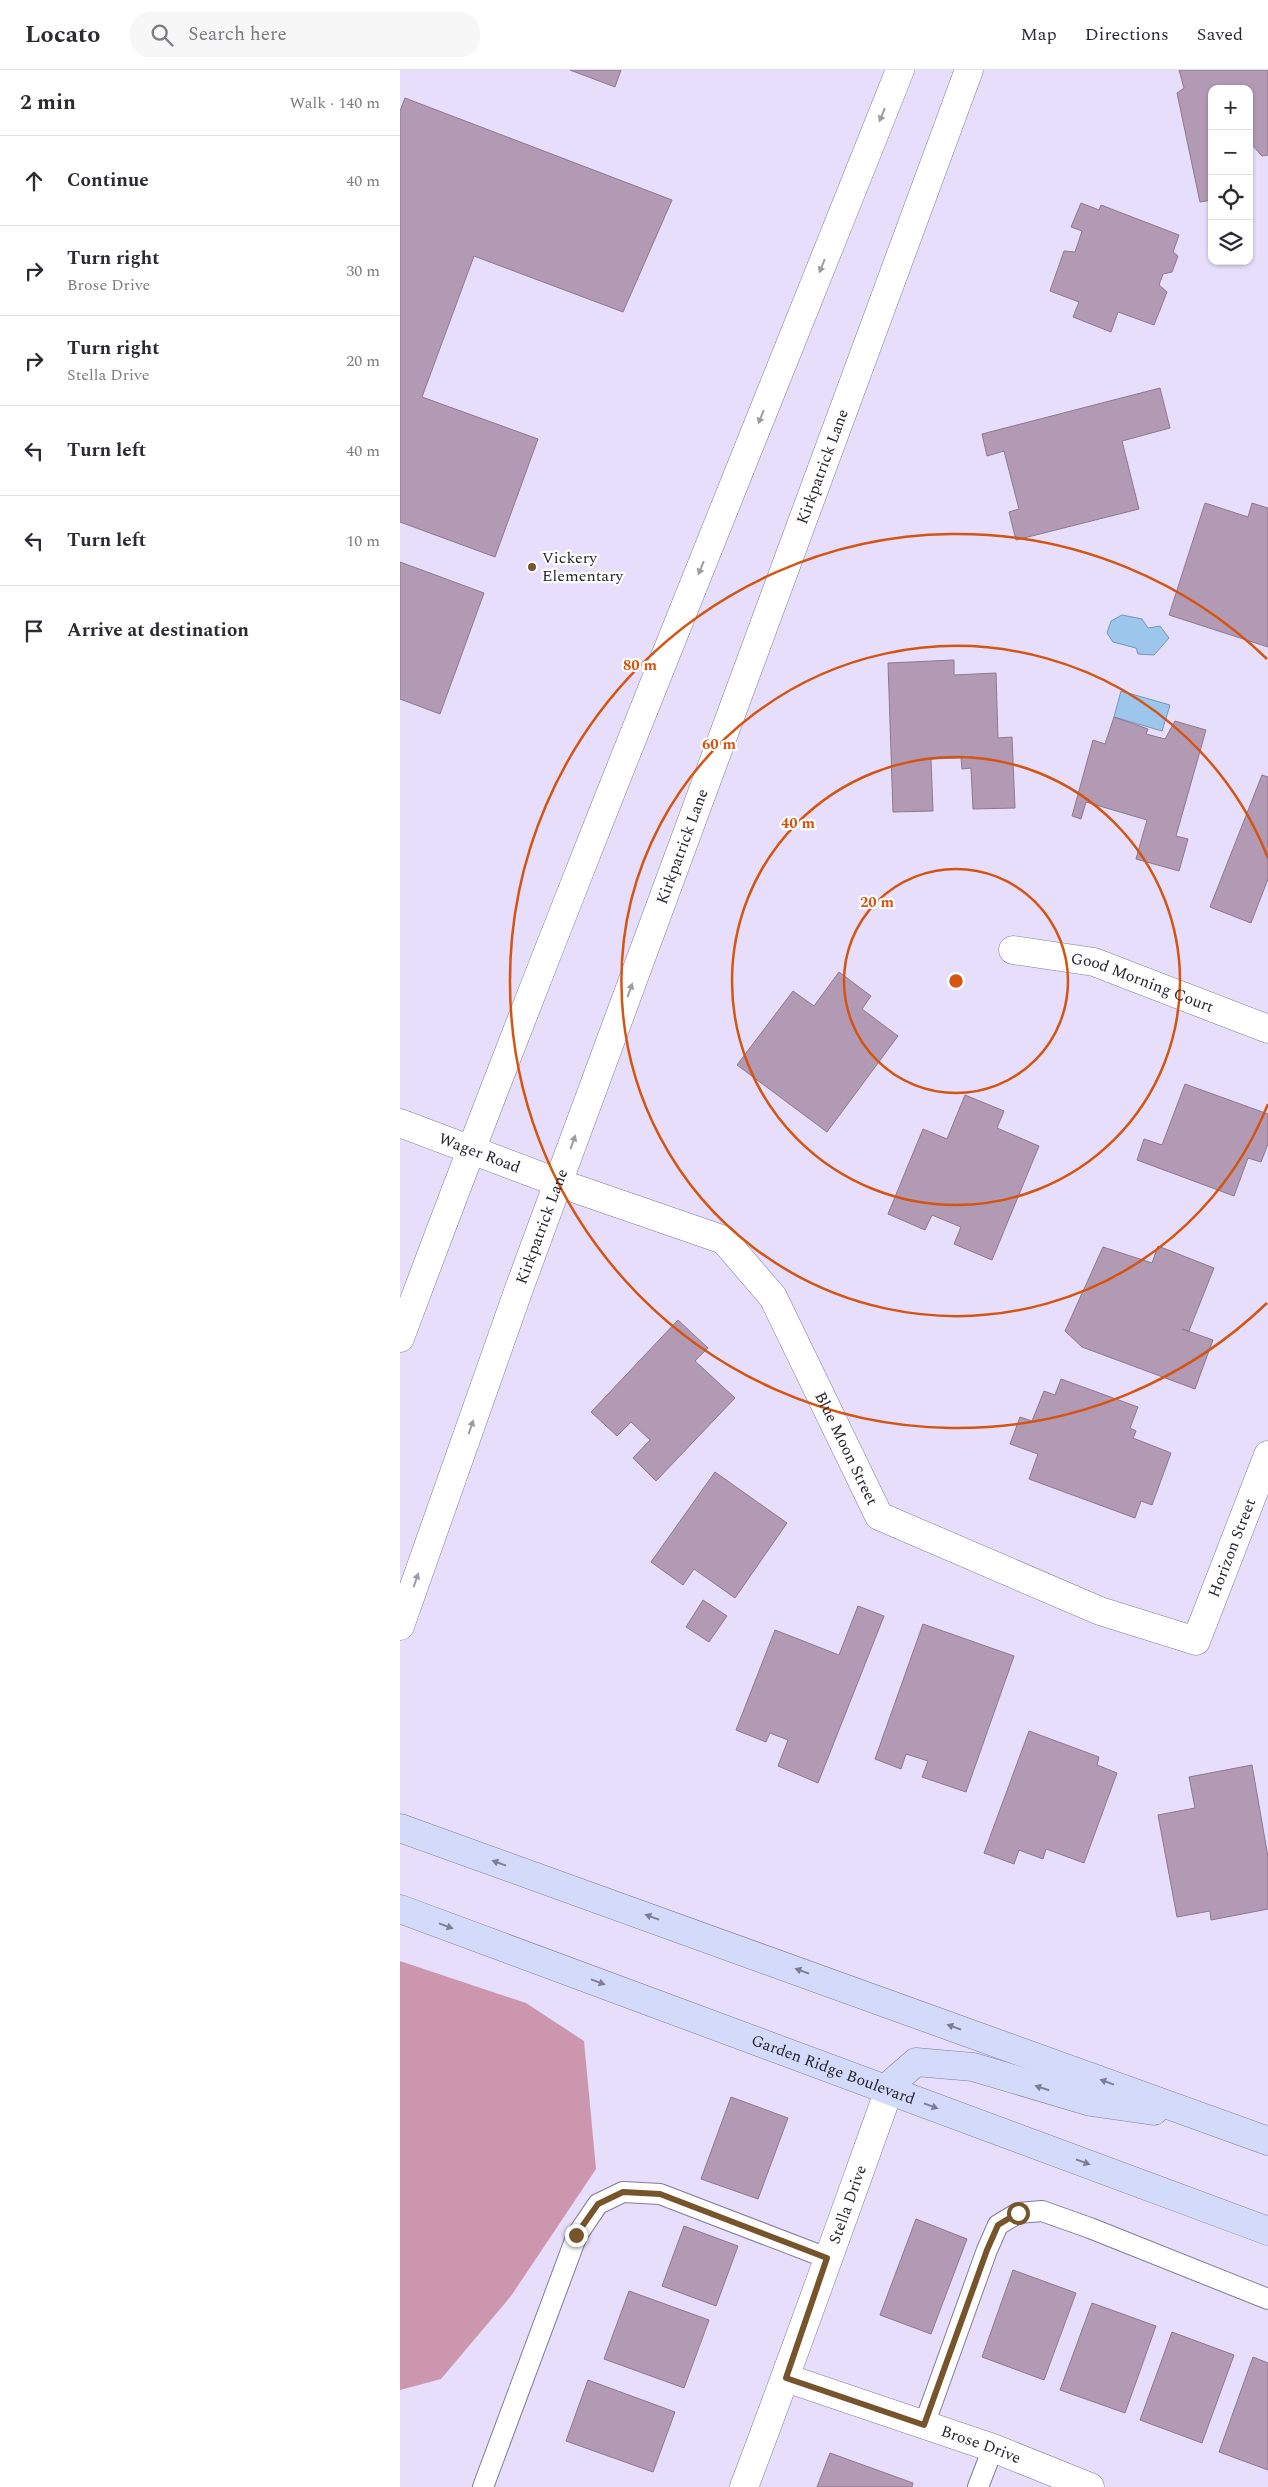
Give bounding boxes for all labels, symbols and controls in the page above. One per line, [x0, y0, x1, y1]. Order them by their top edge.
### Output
search box [130, 12, 480, 57]
text: Locato [25, 17, 100, 53]
text: Search here [188, 20, 287, 49]
icon: search [148, 21, 176, 49]
text: Map [1021, 21, 1057, 48]
text: Directions [1085, 21, 1169, 48]
text: Saved [1197, 21, 1243, 48]
map controls [1208, 85, 1253, 265]
button: + [1208, 85, 1253, 130]
text: 2 min [20, 87, 76, 119]
text: Walk · 140 m [289, 91, 380, 115]
one-way arrow [877, 108, 885, 122]
button: − [1208, 130, 1253, 175]
text: Continue [67, 166, 149, 195]
icon: ahead [20, 167, 48, 195]
text: 40 m [346, 169, 380, 193]
button: locate [1208, 175, 1253, 220]
button: layers [1208, 220, 1253, 265]
text: Turn right [67, 244, 160, 273]
icon: right [20, 257, 48, 285]
text: 30 m [346, 259, 380, 283]
one-way arrow [817, 259, 825, 273]
text: Brose Drive [67, 273, 150, 297]
text: Turn right [67, 334, 160, 363]
icon: right [20, 347, 48, 375]
text: 20 m [346, 349, 380, 373]
text: Stella Drive [67, 363, 149, 387]
street label: Kirkpatrick Lane [790, 405, 855, 528]
one-way arrow [757, 410, 765, 424]
text: Turn left [67, 436, 146, 465]
icon: left [20, 437, 48, 465]
text: 40 m [346, 439, 380, 463]
text: Turn left [67, 526, 146, 555]
icon: left [20, 527, 48, 555]
text: 10 m [346, 529, 380, 553]
place label: Vickery Elementary [542, 546, 625, 588]
marker: Vickery Elementary [526, 561, 538, 573]
one-way arrow [697, 561, 705, 576]
text: Arrive at destination [67, 616, 249, 645]
icon: arrive [20, 617, 48, 645]
text: 80 m [623, 654, 658, 677]
text: 60 m [702, 733, 737, 756]
street label: Kirkpatrick Lane [650, 785, 715, 908]
text: 40 m [781, 812, 816, 835]
text: 20 m [860, 891, 895, 914]
street label: Good Morning Court [1069, 947, 1218, 1019]
centre of rings [947, 972, 965, 990]
one-way arrow [626, 982, 634, 997]
street label: Wager Road [435, 1127, 524, 1179]
one-way arrow [570, 1135, 577, 1150]
street label: Kirkpatrick Lane [510, 1165, 574, 1288]
street label: Blue Moon Street [809, 1388, 884, 1510]
one-way arrow [467, 1419, 475, 1434]
street label: Horizon Street [1202, 1494, 1262, 1601]
one-way arrow [412, 1572, 420, 1587]
one-way arrow [491, 1859, 506, 1866]
one-way arrow [644, 1913, 659, 1920]
one-way arrow [439, 1922, 454, 1930]
one-way arrow [794, 1967, 809, 1974]
one-way arrow [591, 1978, 606, 1986]
one-way arrow [947, 2023, 962, 2030]
street label: Garden Ridge Boulevard [748, 2028, 918, 2111]
one-way arrow [1099, 2078, 1114, 2086]
one-way arrow [1034, 2083, 1049, 2091]
one-way arrow [924, 2102, 939, 2110]
one-way arrow [1076, 2159, 1091, 2166]
street label: Stella Drive [823, 2162, 873, 2247]
route start [1007, 2202, 1030, 2225]
route end [565, 2224, 588, 2247]
street label: Brose Drive [938, 2419, 1025, 2470]

